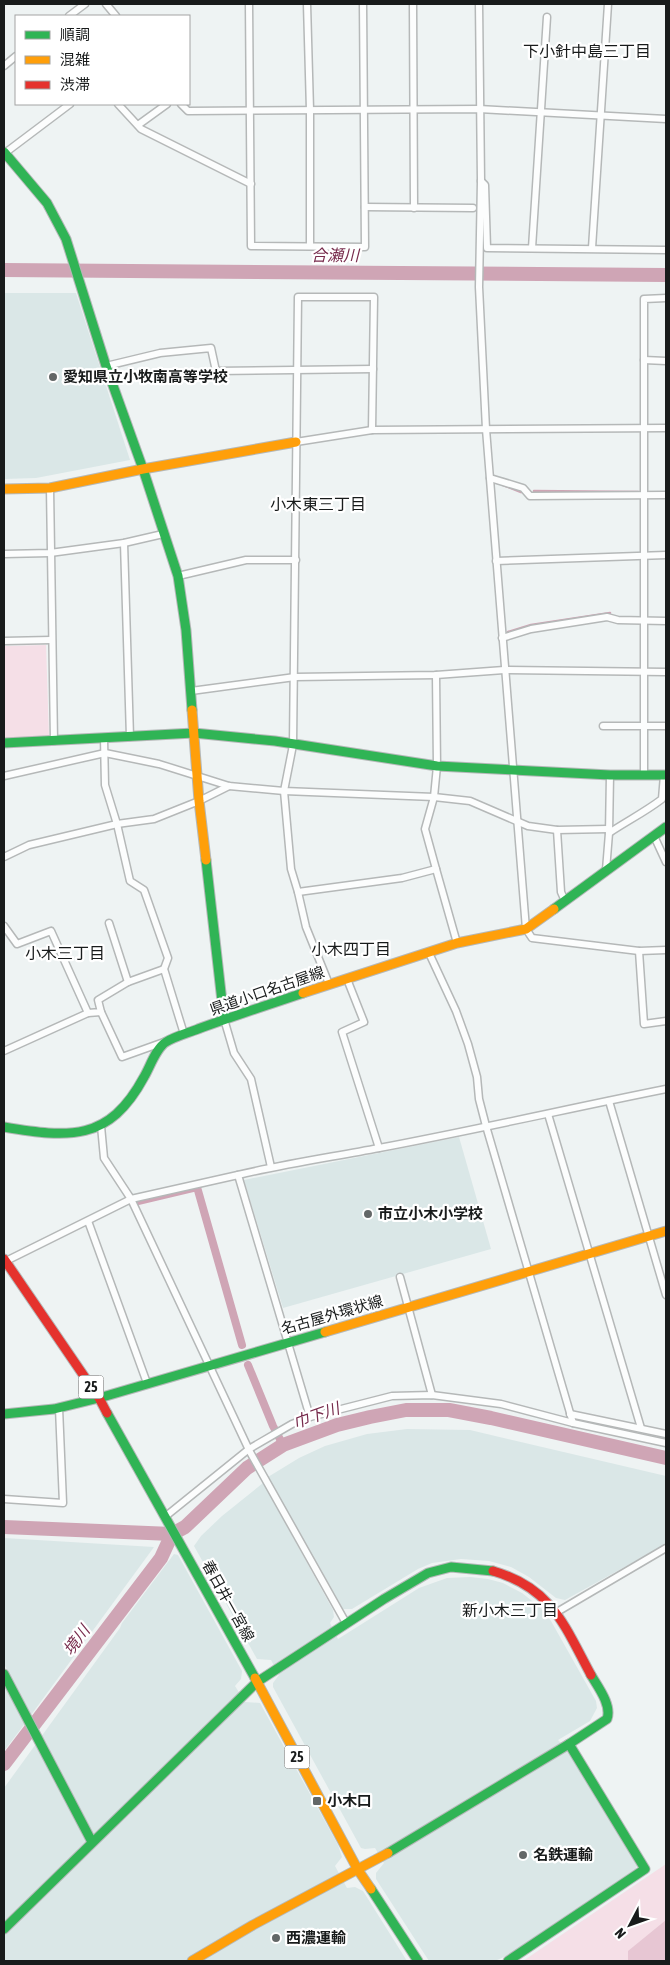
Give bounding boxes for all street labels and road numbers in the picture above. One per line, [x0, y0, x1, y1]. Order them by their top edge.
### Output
street label: 県道小口名古屋線 [207, 963, 326, 1018]
street label: 名古屋外環状線 [279, 1292, 385, 1337]
road number: 25 [78, 1375, 104, 1398]
street label: 春日井一宮線 [199, 1557, 258, 1644]
road number: 25 [284, 1745, 310, 1768]

